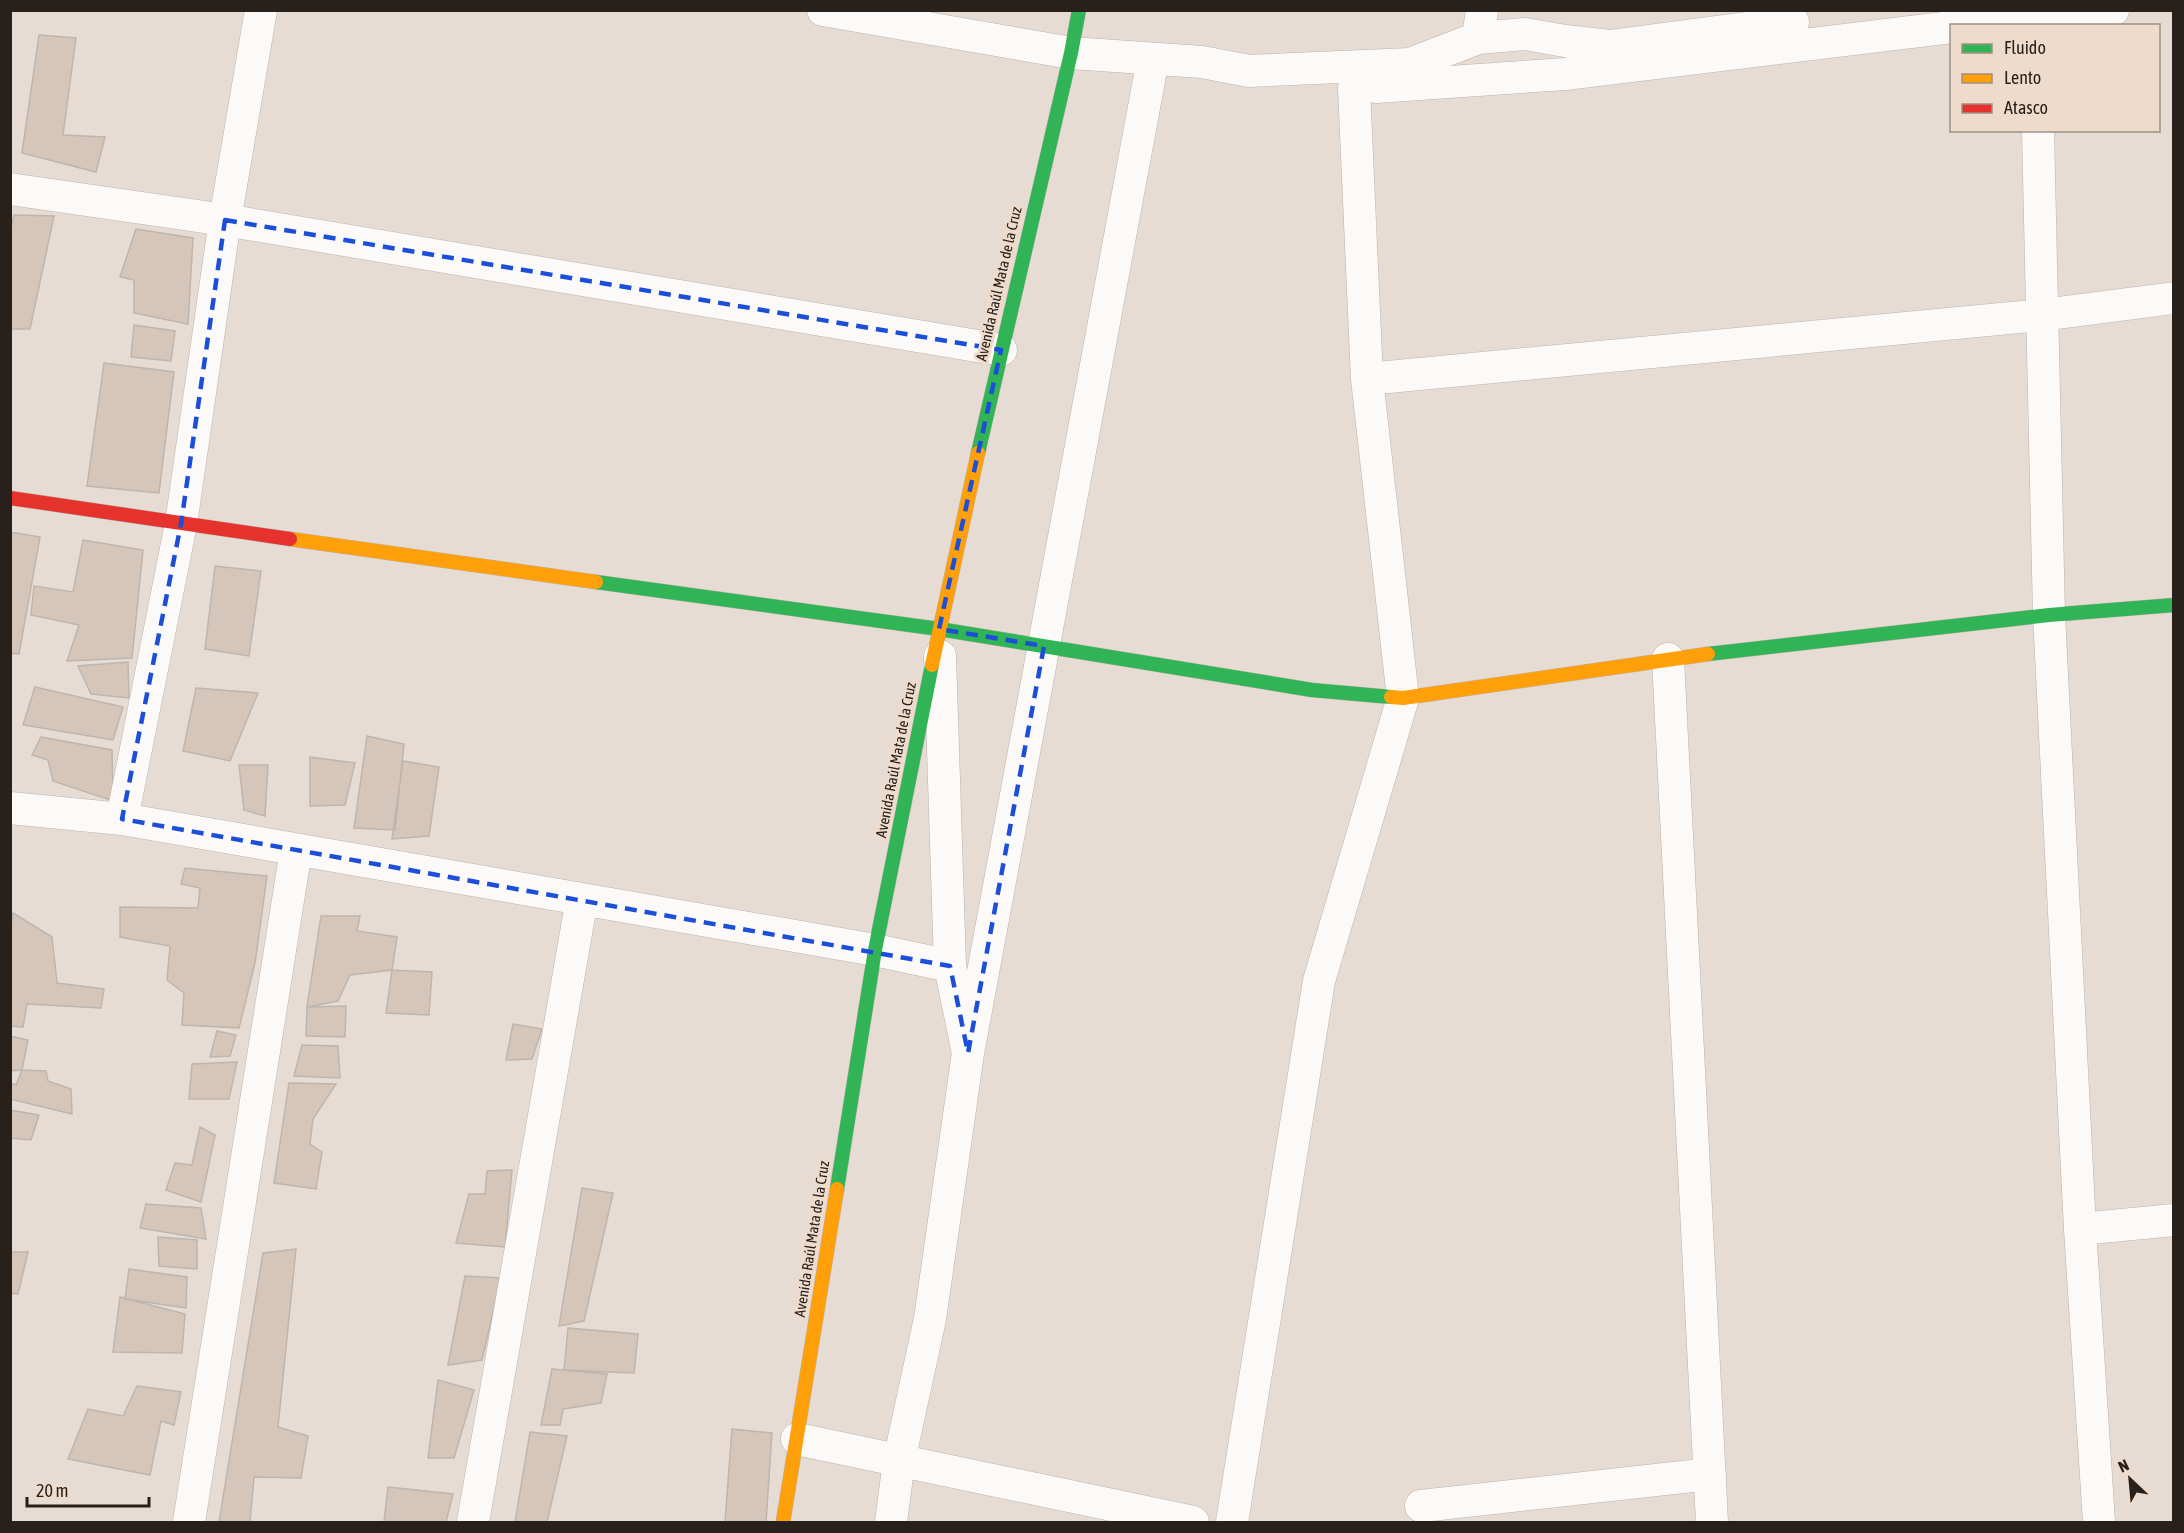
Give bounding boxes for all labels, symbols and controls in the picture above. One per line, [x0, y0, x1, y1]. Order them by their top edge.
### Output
legend [1950, 24, 2160, 132]
text: Fluido [2004, 37, 2046, 58]
text: Lento [2004, 67, 2041, 88]
text: Atasco [2004, 97, 2048, 118]
street label: Avenida Raúl Mata de la Cruz [972, 204, 1025, 363]
street label: Avenida Raúl Mata de la Cruz [872, 680, 919, 839]
street label: Avenida Raúl Mata de la Cruz [791, 1159, 832, 1318]
north arrow [2100, 1449, 2160, 1509]
text: N [2115, 1455, 2132, 1476]
scale bar [27, 1470, 148, 1508]
text: 20 m [36, 1480, 68, 1501]

